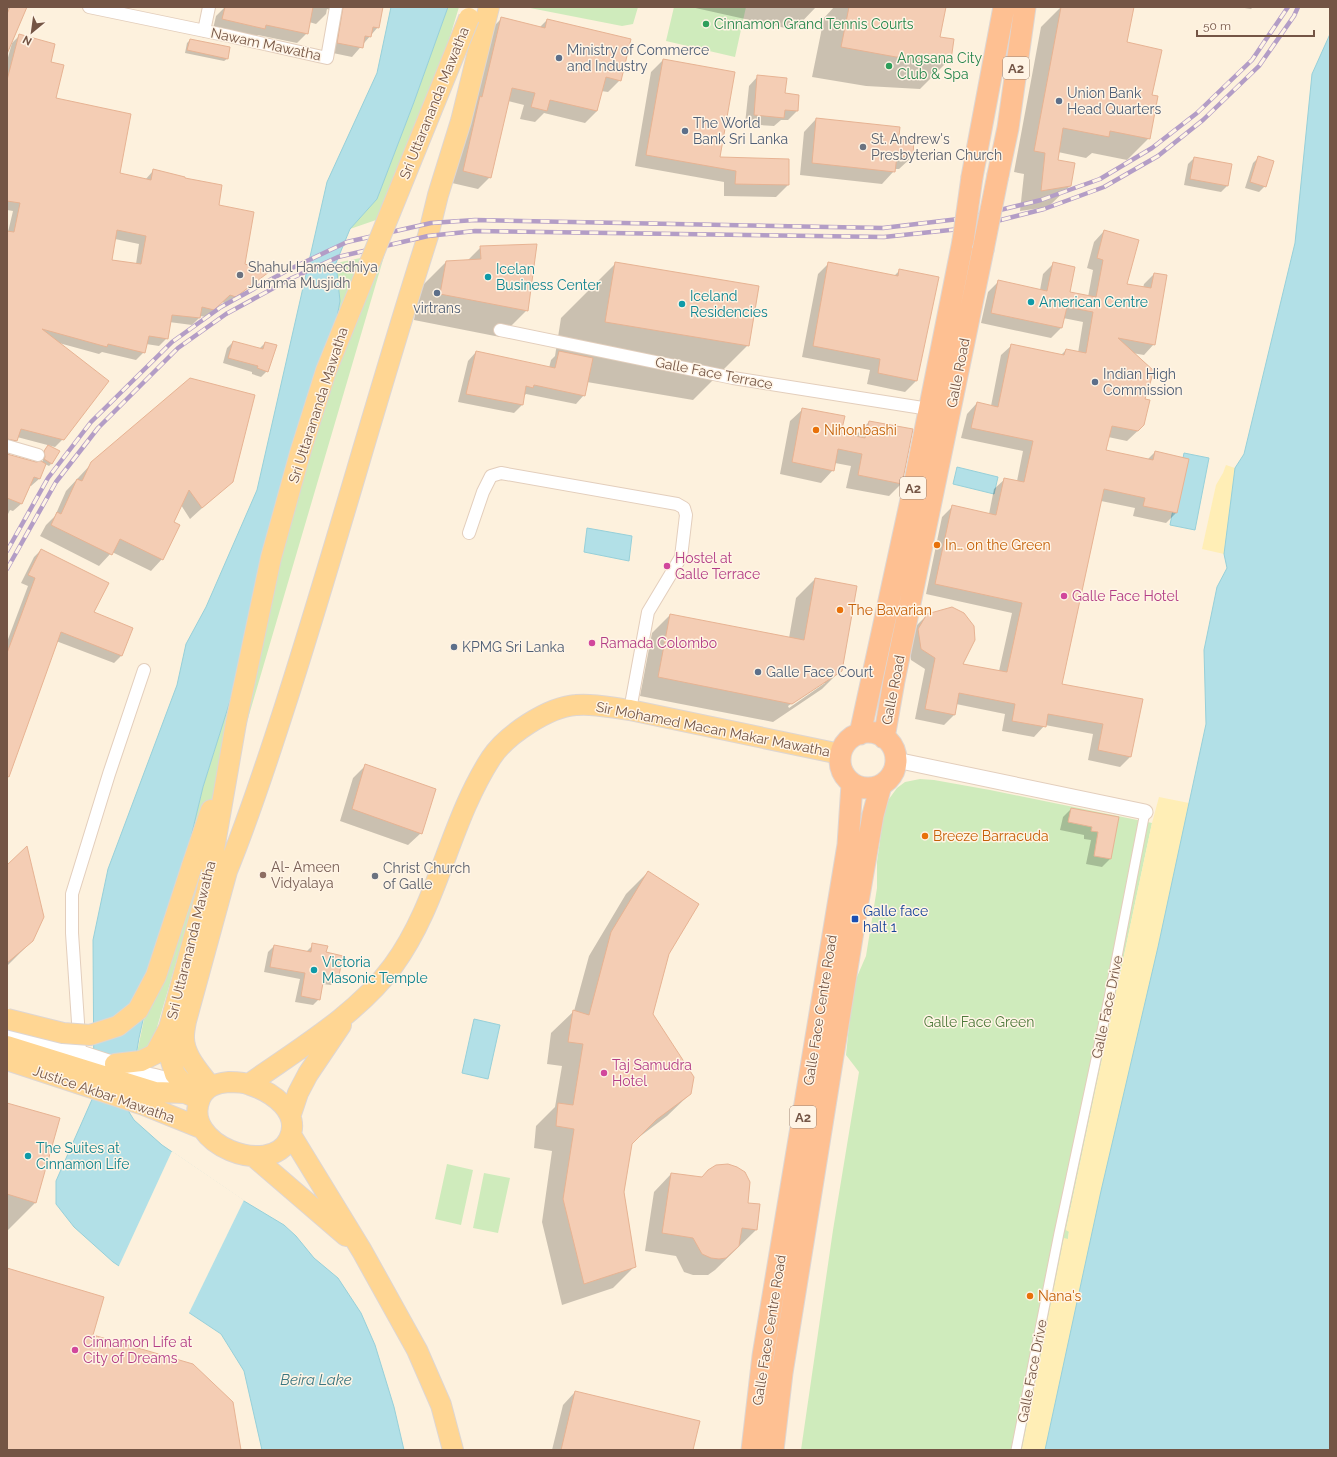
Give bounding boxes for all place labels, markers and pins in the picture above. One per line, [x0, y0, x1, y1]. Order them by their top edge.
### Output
place label: Cinnamon Grand Tennis Courts [714, 16, 914, 32]
marker: Cinnamon Grand Tennis Courts [701, 19, 711, 29]
place label: Ministry of Commerce and Industry [567, 42, 709, 74]
place label: Angsana City Club & Spa [897, 50, 982, 82]
marker: Ministry of Commerce and Industry [554, 53, 564, 63]
marker: Angsana City Club & Spa [884, 61, 894, 71]
place label: Union Bank Head Quarters [1067, 85, 1161, 117]
marker: Union Bank Head Quarters [1054, 96, 1064, 106]
place label: The World Bank Sri Lanka [693, 115, 788, 147]
marker: The World Bank Sri Lanka [680, 126, 690, 136]
place label: St. Andrew's Presbyterian Church [871, 131, 1002, 163]
marker: St. Andrew's Presbyterian Church [858, 142, 868, 152]
place label: Shahul Hameedhiya Jumma Musjidh [248, 259, 378, 291]
place label: Icelan Business Center [496, 261, 601, 293]
marker: Shahul Hameedhiya Jumma Musjidh [235, 270, 245, 280]
marker: Icelan Business Center [483, 272, 493, 282]
marker: virtrans [432, 288, 442, 298]
place label: Iceland Residencies [690, 288, 768, 320]
place label: American Centre [1039, 294, 1148, 310]
marker: American Centre [1026, 297, 1036, 307]
marker: Iceland Residencies [677, 299, 687, 309]
place label: virtrans [413, 300, 461, 316]
place label: Indian High Commission [1103, 366, 1183, 398]
marker: Indian High Commission [1090, 377, 1100, 387]
place label: Nihonbashi [824, 422, 897, 438]
marker: Nihonbashi [811, 425, 821, 435]
place label: In… on the Green [945, 537, 1051, 553]
marker: In… on the Green [932, 540, 942, 550]
place label: Hostel at Galle Terrace [675, 550, 760, 582]
marker: Hostel at Galle Terrace [662, 561, 672, 571]
place label: Galle Face Hotel [1072, 588, 1179, 604]
marker: Galle Face Hotel [1059, 591, 1069, 601]
place label: The Bavarian [848, 602, 932, 618]
marker: The Bavarian [835, 605, 845, 615]
place label: Ramada Colombo [600, 635, 717, 651]
marker: Ramada Colombo [587, 638, 597, 648]
place label: KPMG Sri Lanka [462, 639, 565, 655]
marker: KPMG Sri Lanka [449, 642, 459, 652]
place label: Galle Face Court [766, 664, 874, 680]
marker: Galle Face Court [753, 667, 763, 677]
place label: Breeze Barracuda [933, 828, 1049, 844]
marker: Breeze Barracuda [920, 831, 930, 841]
place label: Al- Ameen Vidyalaya [271, 859, 340, 891]
place label: Christ Church of Galle [383, 860, 470, 892]
marker: Al- Ameen Vidyalaya [258, 870, 268, 880]
marker: Christ Church of Galle [370, 871, 380, 881]
place label: Galle face halt 1 [863, 903, 928, 935]
marker: Galle face halt 1 [850, 914, 860, 924]
place label: Victoria Masonic Temple [322, 954, 428, 986]
marker: Victoria Masonic Temple [309, 965, 319, 975]
place label: Taj Samudra Hotel [612, 1057, 692, 1089]
marker: Taj Samudra Hotel [599, 1068, 609, 1078]
place label: The Suites at Cinnamon Life [36, 1140, 129, 1172]
marker: The Suites at Cinnamon Life [23, 1151, 33, 1161]
place label: Nana's [1038, 1288, 1082, 1304]
marker: Nana's [1025, 1291, 1035, 1301]
place label: Cinnamon Life at City of Dreams [83, 1334, 193, 1366]
marker: Cinnamon Life at City of Dreams [70, 1345, 80, 1355]

